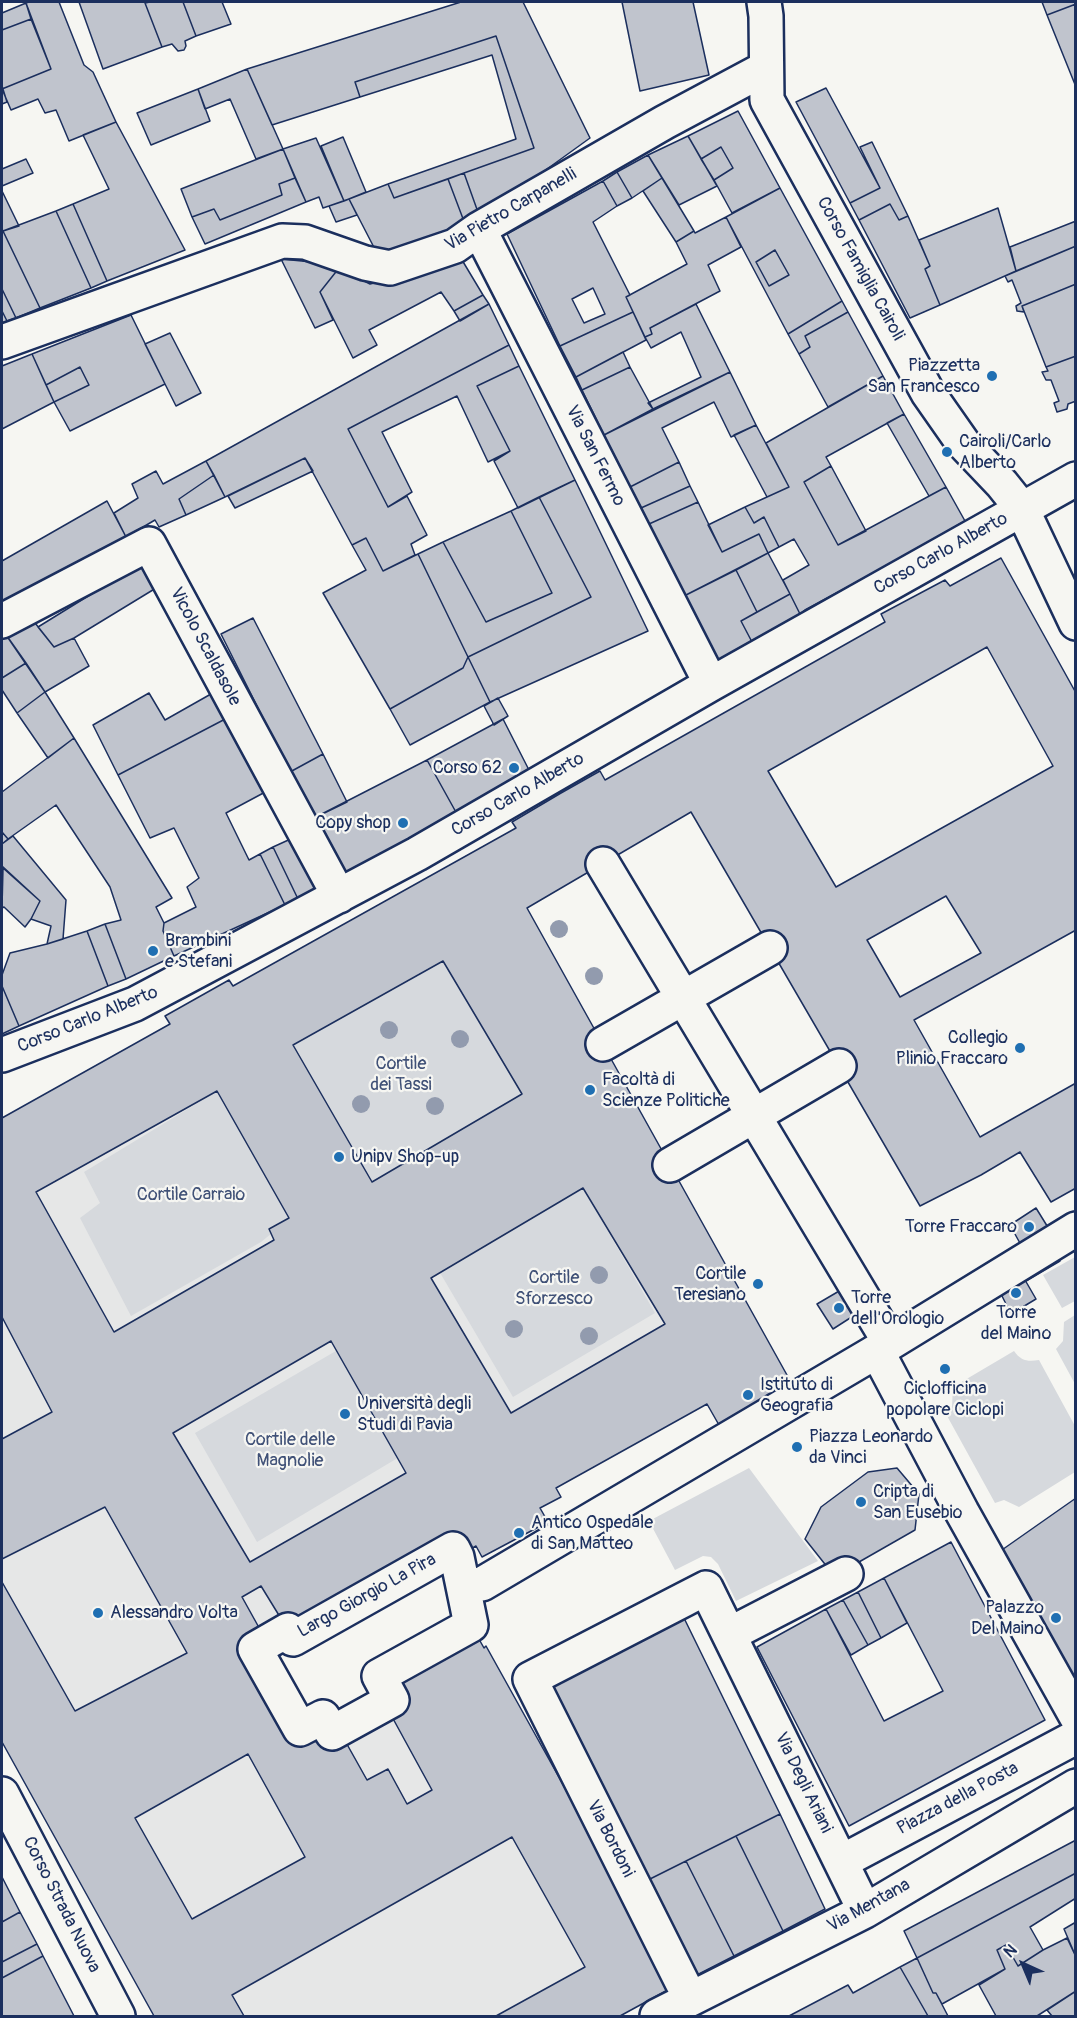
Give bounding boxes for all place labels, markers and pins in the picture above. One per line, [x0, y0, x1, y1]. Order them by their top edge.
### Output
place label: Piazzetta San Francesco [867, 355, 980, 398]
marker: Piazzetta San Francesco [985, 369, 999, 383]
place label: Cairoli/Carlo Alberto [959, 431, 1051, 474]
marker: Cairoli/Carlo Alberto [940, 445, 954, 459]
place label: Corso 62 [433, 757, 502, 779]
marker: Corso 62 [507, 761, 521, 775]
place label: Copy shop [315, 812, 391, 834]
marker: Copy shop [396, 816, 410, 830]
place label: Brambini e Stefani [165, 930, 232, 972]
marker: Brambini e Stefani [146, 944, 160, 958]
place label: Collegio Plinio Fraccaro [896, 1027, 1008, 1070]
marker: Collegio Plinio Fraccaro [1013, 1041, 1027, 1055]
place label: Facoltà di Scienze Politiche [602, 1069, 730, 1112]
marker: Facoltà di Scienze Politiche [583, 1083, 597, 1097]
place label: Unipv Shop-up [351, 1146, 459, 1168]
marker: Unipv Shop-up [332, 1150, 346, 1164]
place label: Torre Fraccaro [905, 1216, 1017, 1238]
marker: Torre Fraccaro [1022, 1220, 1036, 1234]
place label: Cortile Teresiano [674, 1263, 746, 1306]
marker: Cortile Teresiano [751, 1277, 765, 1291]
marker: Torre del Maino [1009, 1286, 1023, 1300]
place label: Torre dell'Orologio [851, 1287, 944, 1330]
marker: Torre dell'Orologio [832, 1301, 846, 1315]
place label: Torre del Maino [981, 1302, 1051, 1344]
marker: Ciclofficina popolare Ciclopi [938, 1362, 952, 1376]
place label: Istituto di Geografia [760, 1374, 833, 1416]
place label: Ciclofficina popolare Ciclopi [886, 1378, 1004, 1420]
marker: Istituto di Geografia [741, 1388, 755, 1402]
place label: Università degli Studi di Pavia [357, 1393, 471, 1436]
marker: Università degli Studi di Pavia [338, 1407, 352, 1421]
place label: Piazza Leonardo da Vinci [809, 1426, 933, 1468]
marker: Piazza Leonardo da Vinci [790, 1440, 804, 1454]
place label: Cripta di San Eusebio [873, 1481, 962, 1524]
marker: Cripta di San Eusebio [854, 1495, 868, 1509]
place label: Antico Ospedale di San Matteo [531, 1512, 653, 1555]
marker: Antico Ospedale di San Matteo [512, 1526, 526, 1540]
place label: Palazzo Del Maino [971, 1597, 1044, 1640]
place label: Alessandro Volta [110, 1602, 238, 1624]
marker: Alessandro Volta [91, 1606, 105, 1620]
marker: Palazzo Del Maino [1049, 1611, 1063, 1625]

